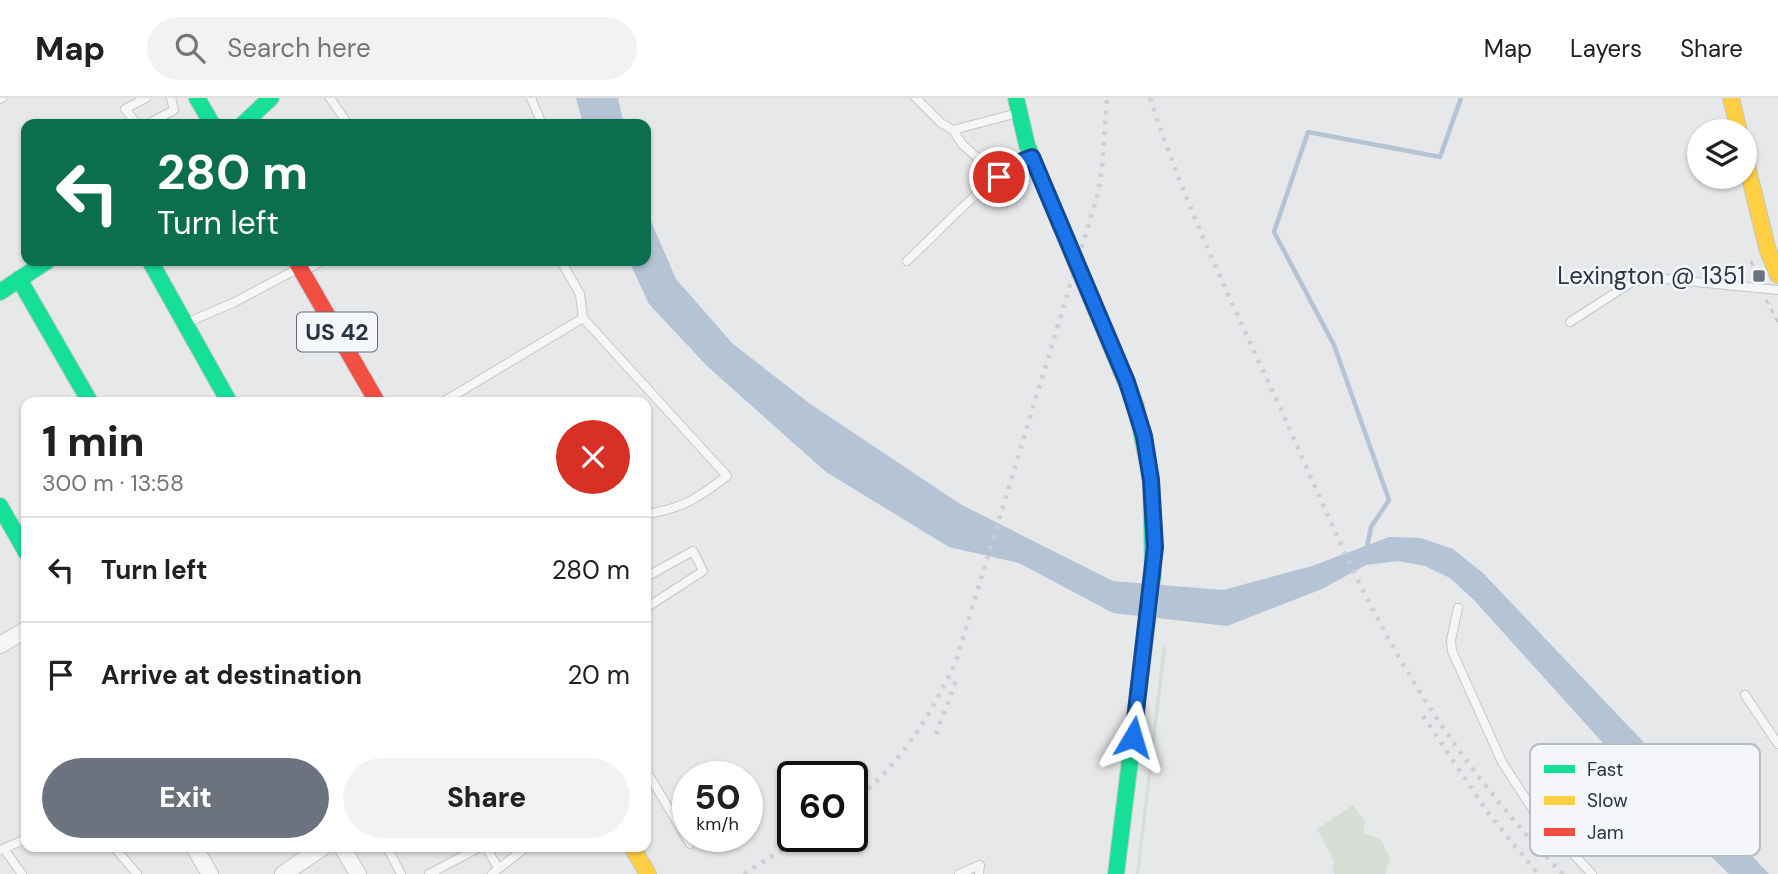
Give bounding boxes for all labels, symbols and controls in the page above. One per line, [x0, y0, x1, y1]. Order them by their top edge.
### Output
search box [147, 17, 637, 80]
text: Map [35, 27, 105, 70]
icon: search [171, 29, 209, 67]
text: Search here [227, 31, 371, 65]
text: Map [1484, 33, 1532, 64]
text: Layers [1570, 33, 1642, 64]
text: Share [1680, 33, 1743, 64]
map controls [1687, 119, 1757, 189]
button: layers [1687, 119, 1757, 189]
text: 280 m [157, 140, 308, 204]
icon: left [42, 147, 133, 238]
pin [969, 147, 1029, 207]
icon: arrive [980, 158, 1018, 196]
text: Turn left [157, 202, 279, 244]
place label: Lexington @ 1351 [1557, 260, 1745, 291]
marker: Lexington @ 1351 [1751, 268, 1767, 284]
road number: US 42 [297, 313, 377, 352]
text: 1 min [42, 414, 145, 469]
button: close [556, 420, 630, 494]
text: 300 m · 13:58 [42, 468, 184, 498]
icon: left [42, 551, 80, 589]
text: Turn left [101, 553, 208, 587]
text: 280 m [552, 553, 630, 587]
icon: arrive [42, 656, 80, 694]
text: Arrive at destination [101, 658, 362, 692]
text: 20 m [567, 658, 630, 692]
position arrow [1096, 700, 1170, 774]
legend [1530, 744, 1760, 856]
text: Fast [1587, 757, 1623, 782]
button: Exit [42, 758, 329, 838]
button: Share [343, 758, 630, 838]
speed limit sign: 60 [777, 761, 868, 852]
text: 50 [694, 774, 741, 820]
text: Slow [1587, 788, 1628, 813]
text: km/h [696, 812, 739, 836]
text: Jam [1587, 820, 1624, 845]

